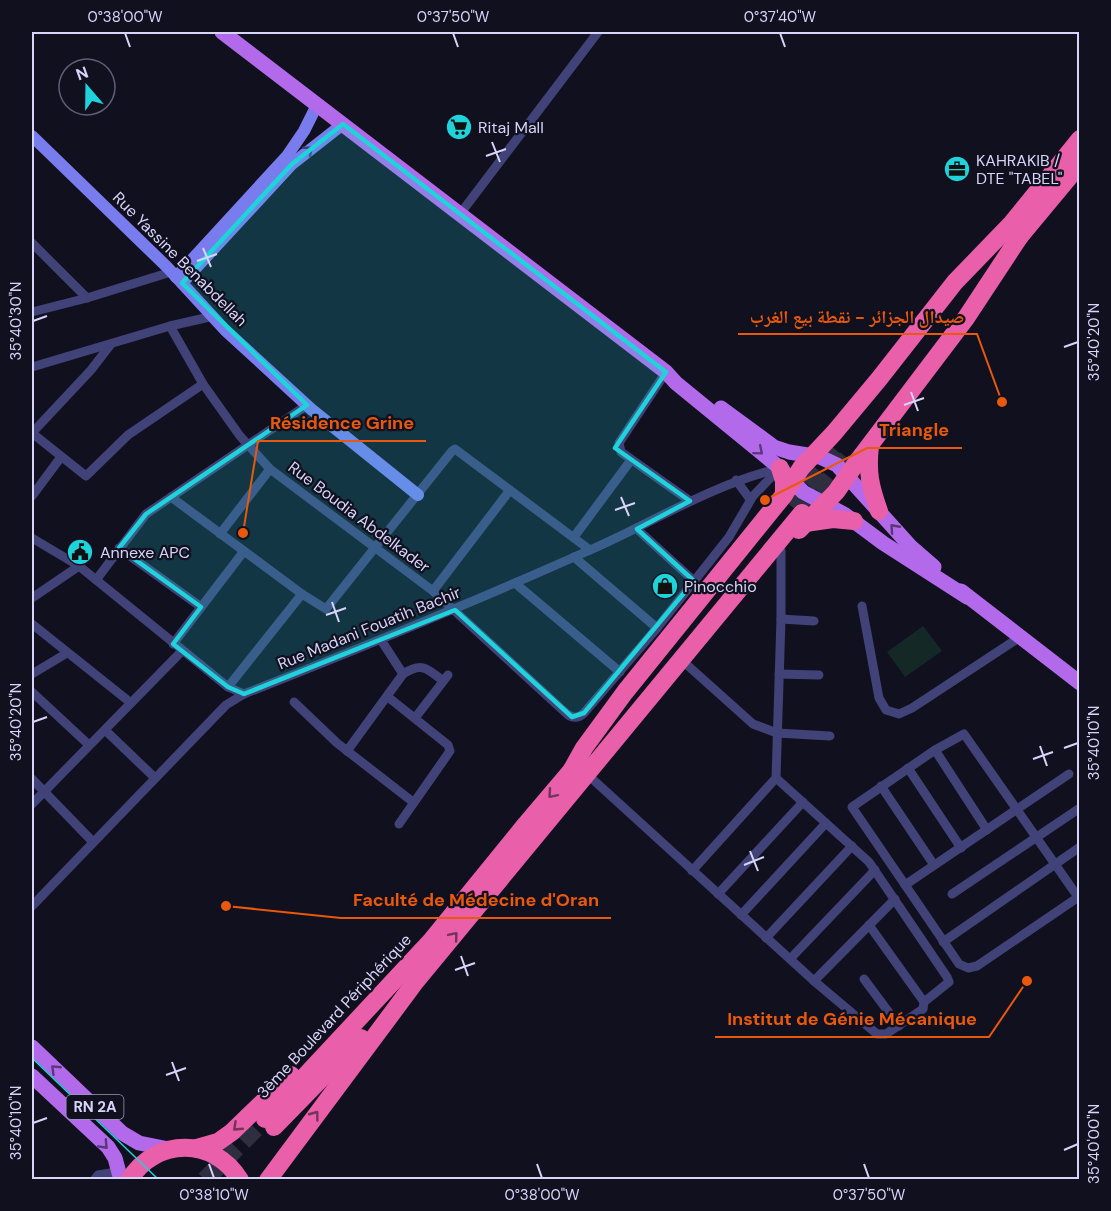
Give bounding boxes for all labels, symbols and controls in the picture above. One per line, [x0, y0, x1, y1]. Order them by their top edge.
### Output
text: 0°38'00"W [87, 7, 163, 27]
text: 0°37'50"W [417, 7, 490, 27]
text: 0°37'40"W [744, 7, 817, 27]
north arrow [57, 57, 117, 117]
text: N [73, 62, 91, 85]
supermarket icon: Ritaj Mall [444, 112, 474, 142]
place label: Ritaj Mall [478, 117, 544, 138]
one-way arrow [302, 146, 313, 157]
place label: KAHRAKIB / DTE "TABEL" [976, 150, 1063, 189]
office icon: KAHRAKIB / DTE "TABEL" [942, 154, 972, 184]
street label: Rue Yassine Benabdellah [108, 187, 252, 331]
text: 35°40'30"N [6, 282, 26, 360]
callout: صيدال الجزائر - نقطة بيع الغرب [738, 298, 977, 334]
text: 35°40'20"N [1084, 303, 1104, 381]
text: صيدال الجزائر - نقطة بيع الغرب [750, 305, 964, 329]
callout: Résidence Grine [258, 405, 426, 441]
text: Résidence Grine [270, 411, 414, 435]
callout: Triangle [867, 412, 962, 448]
text: Triangle [879, 418, 949, 442]
one-way arrow [752, 444, 763, 455]
street label: Rue Boudia Abdelkader [284, 457, 434, 577]
one-way arrow [890, 524, 901, 535]
public building icon: Annexe APC [65, 537, 95, 567]
place label: Annexe APC [100, 542, 190, 563]
shop icon: Pinocchio [650, 571, 680, 601]
place label: Pinocchio [684, 576, 757, 597]
street label: Rue Madani Fouatih Bachir [274, 582, 464, 674]
text: 35°40'20"N [6, 683, 26, 761]
text: 35°40'10"N [1084, 706, 1104, 780]
one-way arrow [548, 787, 559, 797]
callout: Faculté de Médecine d'Oran [341, 882, 611, 918]
text: Faculté de Médecine d'Oran [353, 888, 599, 912]
street label: 3ème Boulevard Périphérique [252, 929, 416, 1103]
one-way arrow [447, 932, 458, 943]
callout: Institut de Génie Mécanique [715, 1001, 989, 1037]
text: Institut de Génie Mécanique [727, 1007, 977, 1031]
one-way arrow [51, 1065, 62, 1076]
text: 35°40'10"N [6, 1086, 26, 1160]
road number: RN 2A [66, 1095, 124, 1119]
text: 35°40'00"N [1084, 1104, 1104, 1184]
one-way arrow [307, 1111, 318, 1122]
one-way arrow [234, 1119, 245, 1130]
one-way arrow [97, 1137, 108, 1148]
text: 0°38'10"W [179, 1185, 249, 1205]
text: 0°38'00"W [504, 1185, 580, 1205]
text: 0°37'50"W [833, 1185, 906, 1205]

